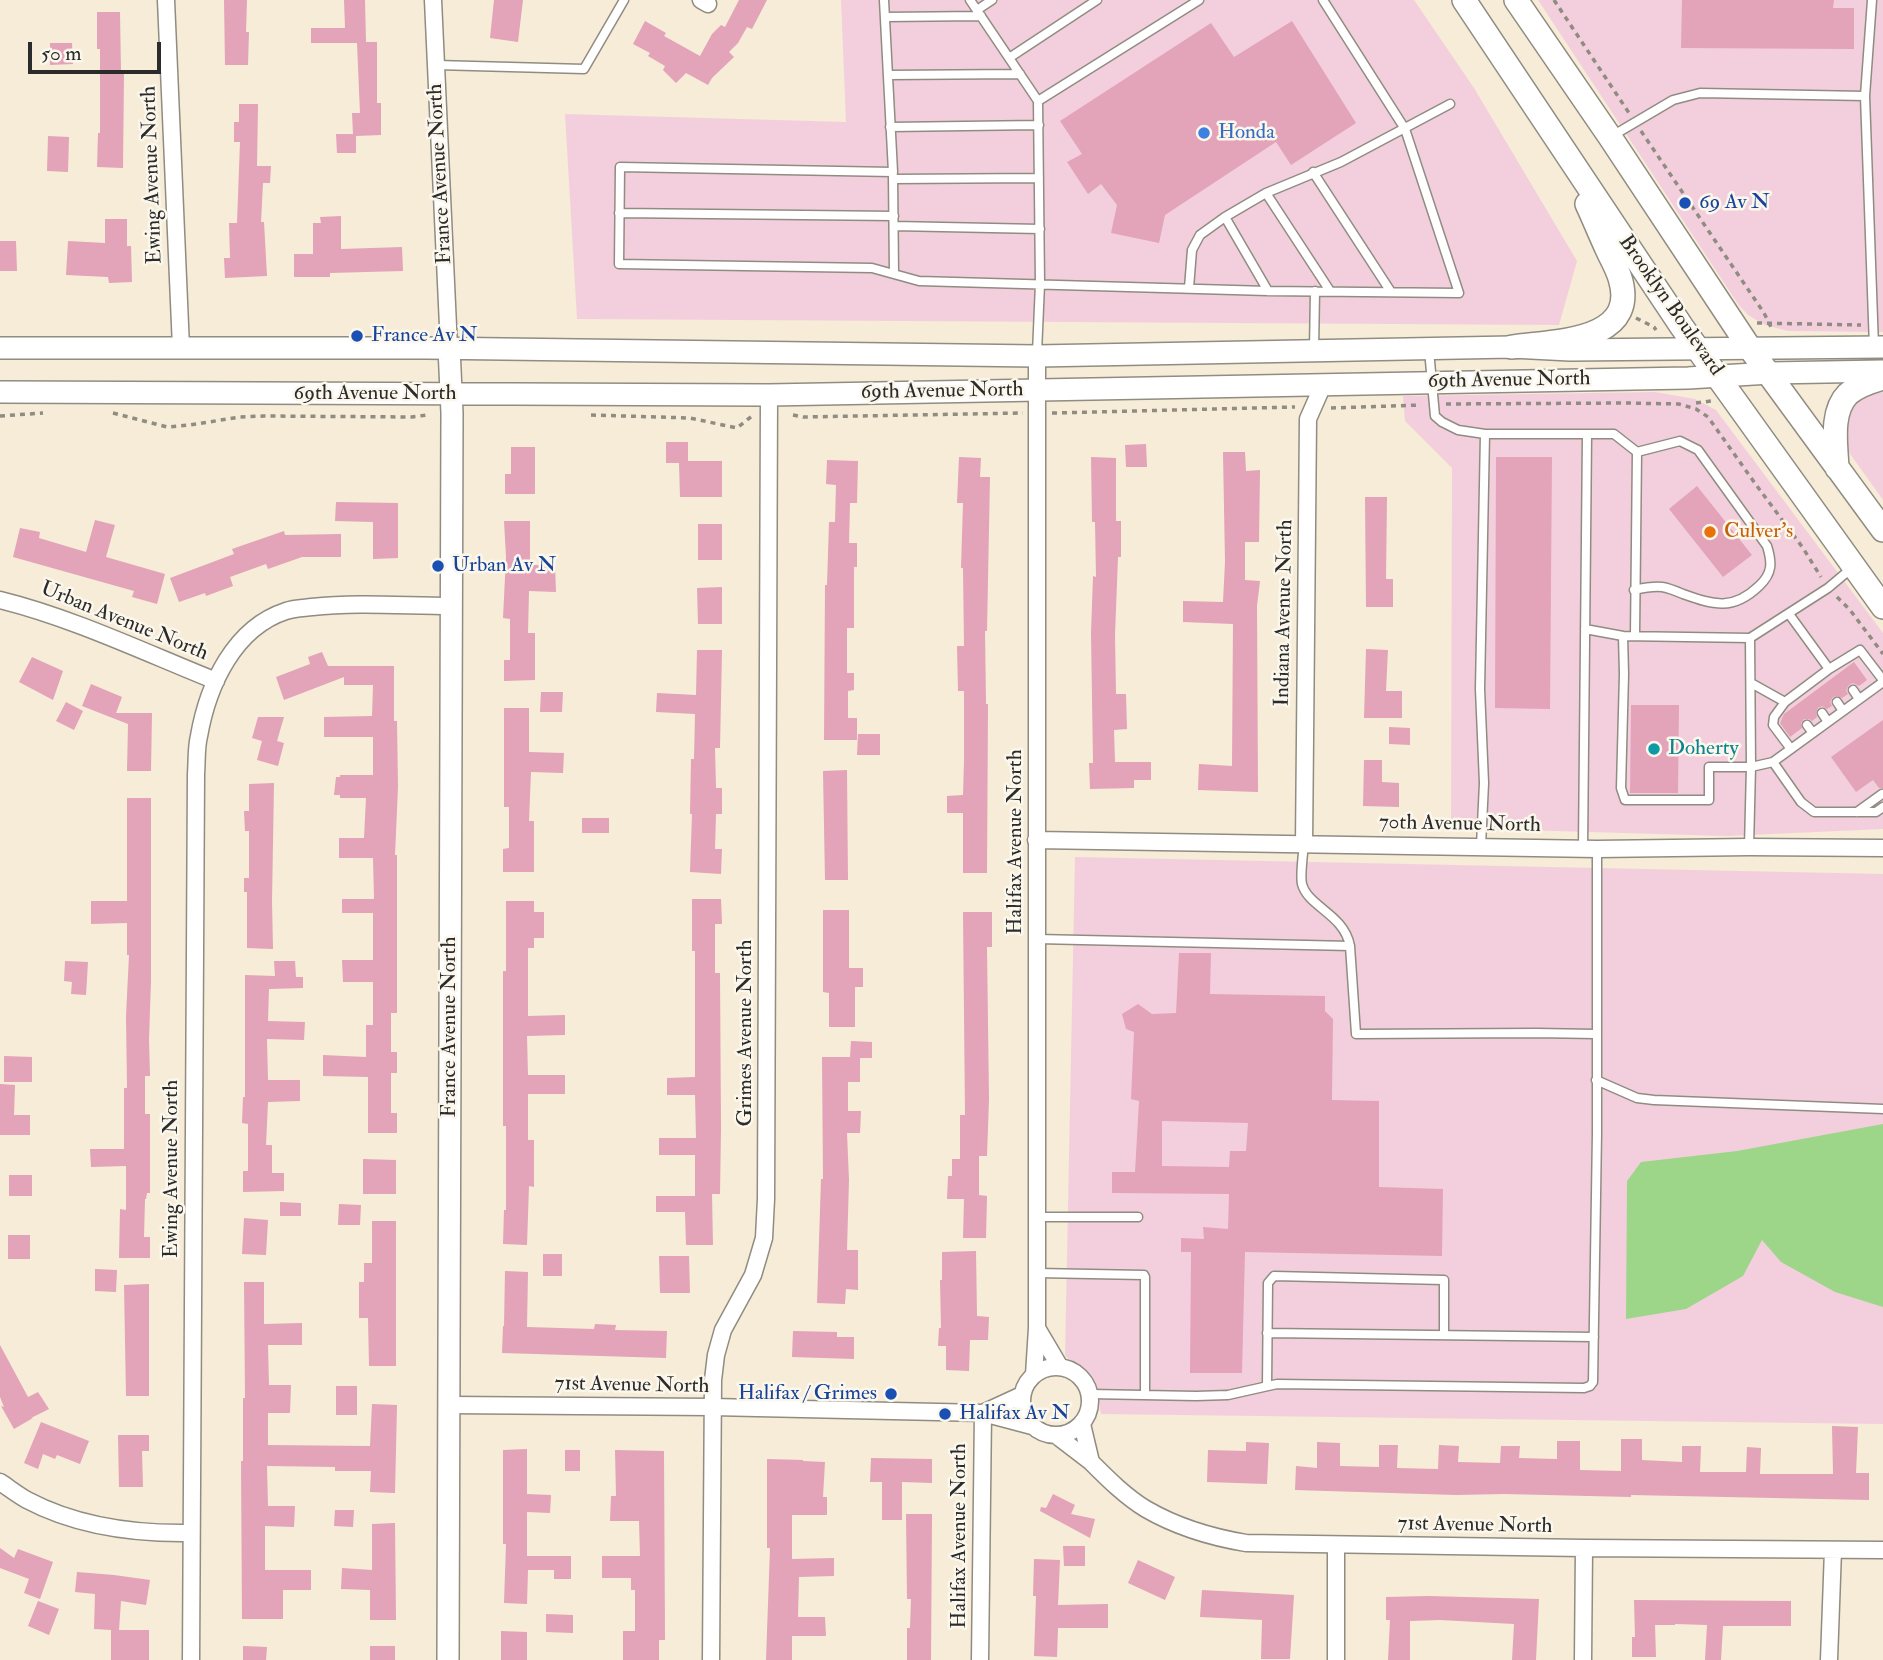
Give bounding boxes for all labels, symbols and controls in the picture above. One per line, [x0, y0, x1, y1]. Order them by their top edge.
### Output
scale bar [32, 28, 164, 72]
text: 50 m [41, 40, 82, 67]
street label: France Avenue North [424, 83, 458, 265]
street label: Ewing Avenue North [137, 85, 169, 265]
place label: Honda [1218, 120, 1275, 146]
marker: Honda [1196, 125, 1212, 141]
place label: 69 Av N [1699, 190, 1770, 216]
marker: 69 Av N [1677, 195, 1693, 211]
street label: Brooklyn Boulevard [1612, 231, 1728, 381]
place label: France Av N [371, 323, 478, 349]
marker: France Av N [349, 328, 365, 344]
street label: 69th Avenue North [1427, 367, 1591, 395]
street label: 69th Avenue North [860, 378, 1024, 406]
street label: 69th Avenue North [294, 381, 456, 407]
street label: Indiana Avenue North [1271, 519, 1299, 707]
place label: Culver's [1724, 519, 1793, 545]
marker: Culver's [1702, 524, 1718, 540]
place label: Urban Av N [452, 553, 556, 579]
marker: Urban Av N [430, 558, 446, 574]
street label: Urban Avenue North [37, 577, 211, 667]
place label: Doherty [1668, 736, 1739, 762]
marker: Doherty [1646, 741, 1662, 757]
street label: Halifax Avenue North [1003, 749, 1029, 935]
street label: 70th Avenue North [1379, 811, 1541, 839]
street label: France Avenue North [437, 937, 463, 1117]
street label: Grimes Avenue North [733, 940, 759, 1126]
street label: Ewing Avenue North [159, 1080, 185, 1258]
street label: 71st Avenue North [554, 1372, 710, 1400]
place label: Halifax / Grimes [738, 1381, 877, 1407]
marker: Halifax / Grimes [883, 1386, 899, 1402]
place label: Halifax Av N [959, 1401, 1070, 1427]
marker: Halifax Av N [937, 1406, 953, 1422]
street label: Halifax Avenue North [947, 1443, 973, 1629]
street label: 71st Avenue North [1397, 1512, 1553, 1540]

